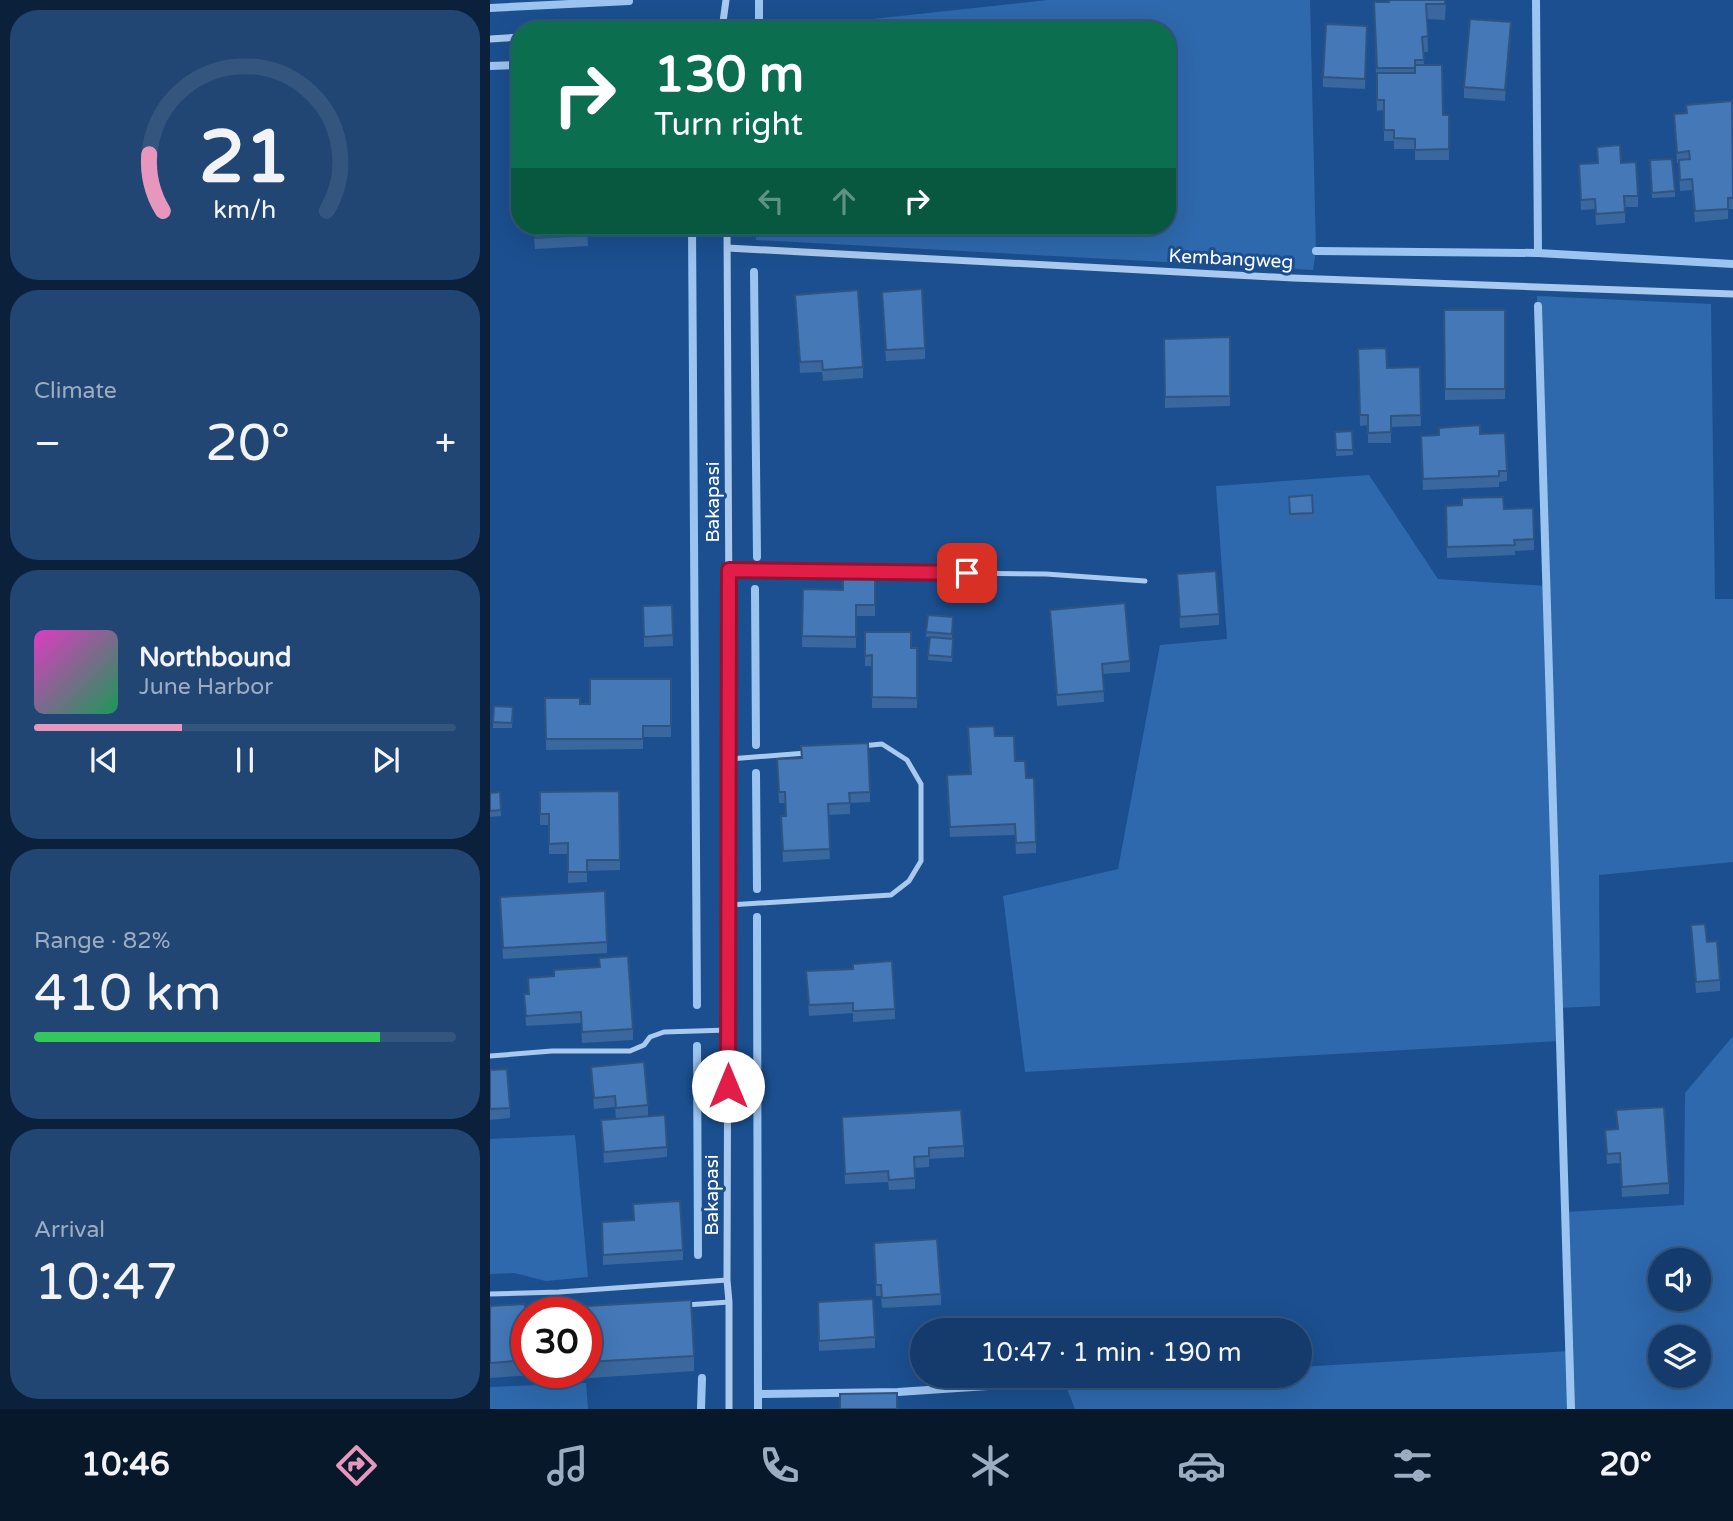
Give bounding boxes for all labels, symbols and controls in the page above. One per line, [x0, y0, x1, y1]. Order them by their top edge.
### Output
text: 130 m [654, 46, 804, 105]
icon: right [539, 49, 630, 140]
text: Turn right [654, 106, 803, 144]
text: 21 [199, 114, 291, 202]
icon: left [752, 182, 790, 220]
icon: ahead [825, 182, 863, 220]
icon: right [898, 182, 936, 220]
text: km/h [214, 195, 276, 225]
street label: Kembangweg [1168, 245, 1294, 273]
text: Climate [34, 377, 117, 405]
text: 20° [205, 412, 290, 475]
text: − [34, 421, 61, 467]
text: + [435, 421, 456, 467]
street label: Bakapasi [702, 461, 724, 543]
pin [937, 543, 997, 603]
icon: arrive [948, 554, 986, 592]
text: Northbound [139, 642, 291, 673]
text: June Harbor [139, 673, 273, 701]
icon: previous [85, 741, 123, 779]
icon: pause [226, 741, 264, 779]
icon: next [367, 741, 405, 779]
text: Range · 82% [34, 927, 170, 955]
text: 410 km [34, 962, 222, 1025]
position arrow [691, 1049, 765, 1123]
street label: Bakapasi [701, 1154, 723, 1236]
text: Arrival [34, 1216, 105, 1244]
map controls [1648, 1248, 1711, 1388]
button: sound [1648, 1248, 1711, 1311]
text: 10:47 [34, 1251, 178, 1314]
speed limit sign: 30 [511, 1297, 602, 1388]
button: layers [1648, 1325, 1711, 1388]
text: 10:47 · 1 min · 190 m [980, 1337, 1242, 1368]
icon: directions [332, 1441, 381, 1490]
icon: music [543, 1441, 592, 1490]
icon: phone [755, 1441, 804, 1490]
icon: climate [966, 1441, 1015, 1490]
icon: car [1177, 1441, 1226, 1490]
icon: filters [1388, 1441, 1437, 1490]
text: 10:46 [81, 1446, 170, 1484]
text: 20° [1599, 1446, 1652, 1484]

